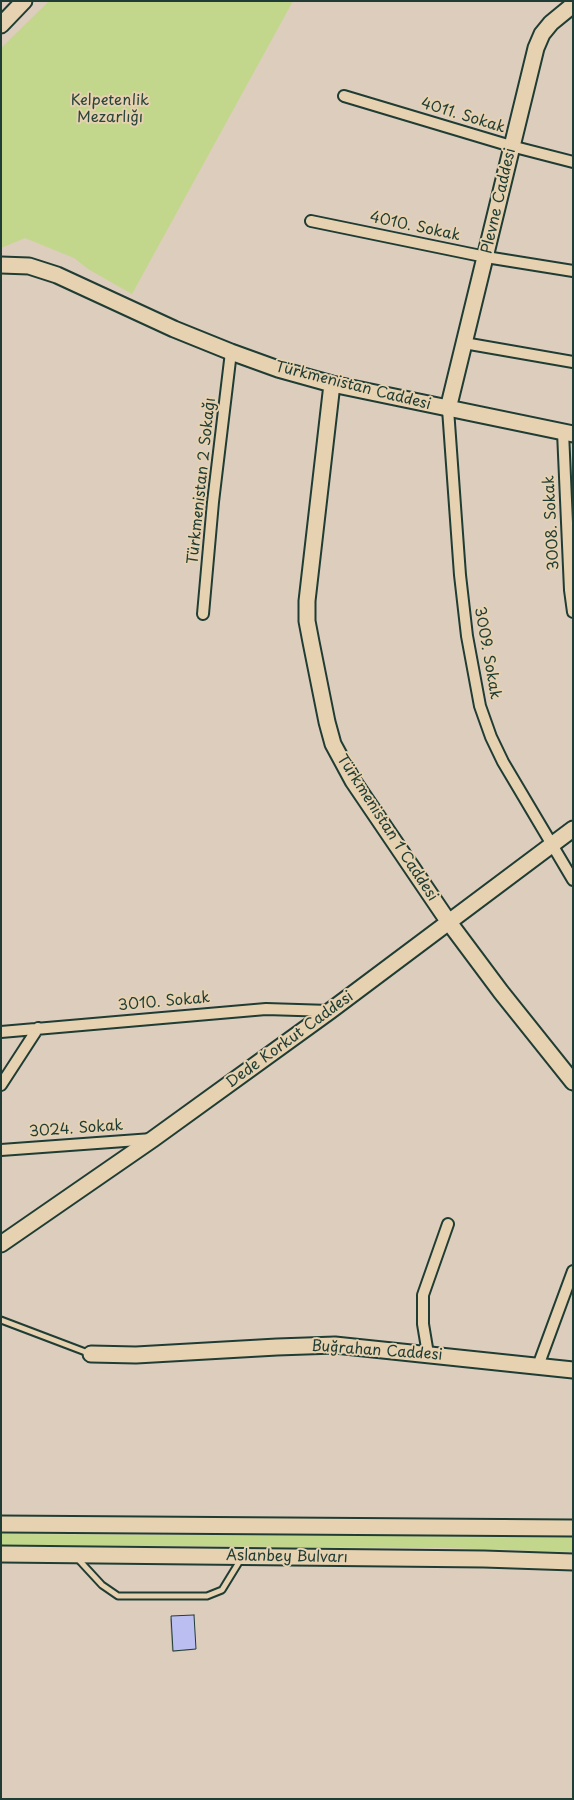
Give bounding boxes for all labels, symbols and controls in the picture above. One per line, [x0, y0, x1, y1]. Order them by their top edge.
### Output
park label: Kelpetenlik Mezarlığı [71, 92, 149, 127]
street label: 4011. Sokak [419, 95, 507, 137]
street label: Plevne Caddesi [478, 146, 520, 256]
street label: 4010. Sokak [368, 209, 462, 245]
street label: Türkmenistan Caddesi [273, 358, 433, 414]
street label: Türkmenistan 2 Sokağı [184, 397, 220, 565]
street label: 3008. Sokak [541, 475, 563, 571]
street label: 3009. Sokak [470, 605, 504, 701]
street label: Türkmenistan 1 Caddesi [333, 751, 441, 905]
street label: Dede Korkut Caddesi [223, 988, 357, 1092]
street label: 3010. Sokak [117, 989, 211, 1015]
street label: 3024. Sokak [28, 1117, 124, 1141]
street label: Buğrahan Caddesi [311, 1337, 443, 1365]
street label: Aslanbey Bulvarı [226, 1547, 348, 1567]

